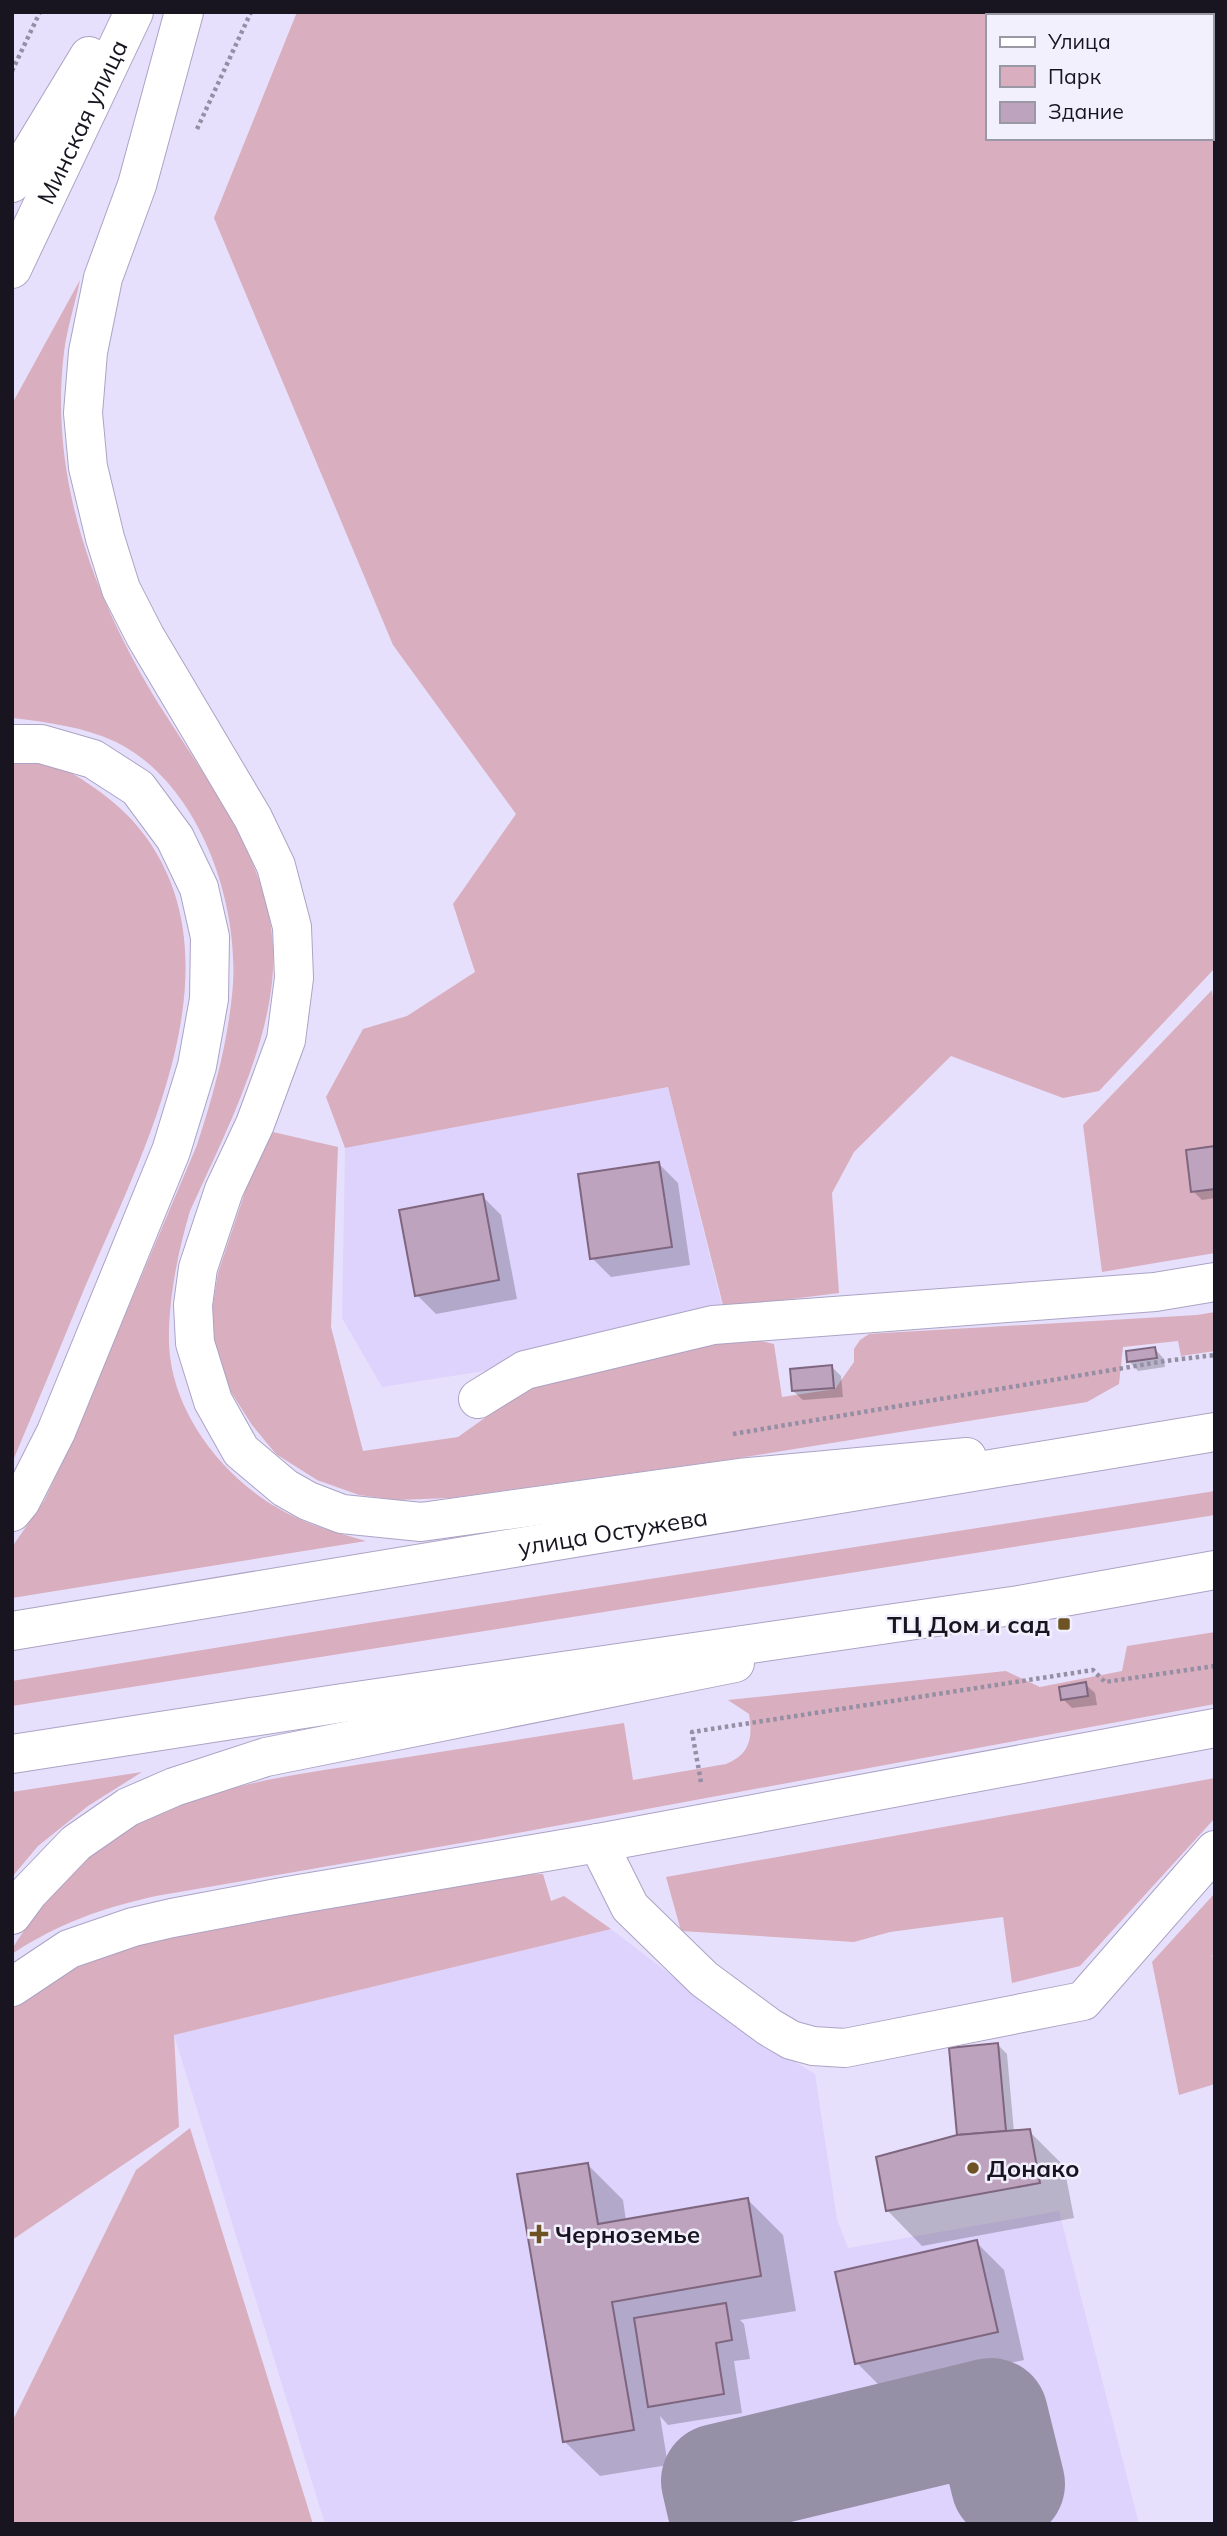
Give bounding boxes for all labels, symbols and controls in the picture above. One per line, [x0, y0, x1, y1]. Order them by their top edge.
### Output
legend [986, 14, 1213, 140]
text: Улица [1047, 28, 1111, 54]
street label: Минская улица [30, 35, 134, 209]
text: Парк [1048, 63, 1102, 89]
text: Здание [1048, 98, 1124, 124]
street label: улица Остужева [516, 1501, 710, 1562]
place label: ТЦ Дом и сад [887, 1609, 1050, 1639]
marker: ТЦ Дом и сад [1056, 1616, 1072, 1632]
place label: Донако [987, 2153, 1080, 2183]
marker: Донако [965, 2160, 981, 2176]
place label: Черноземье [555, 2219, 700, 2249]
marker: Черноземье [529, 2224, 549, 2244]

